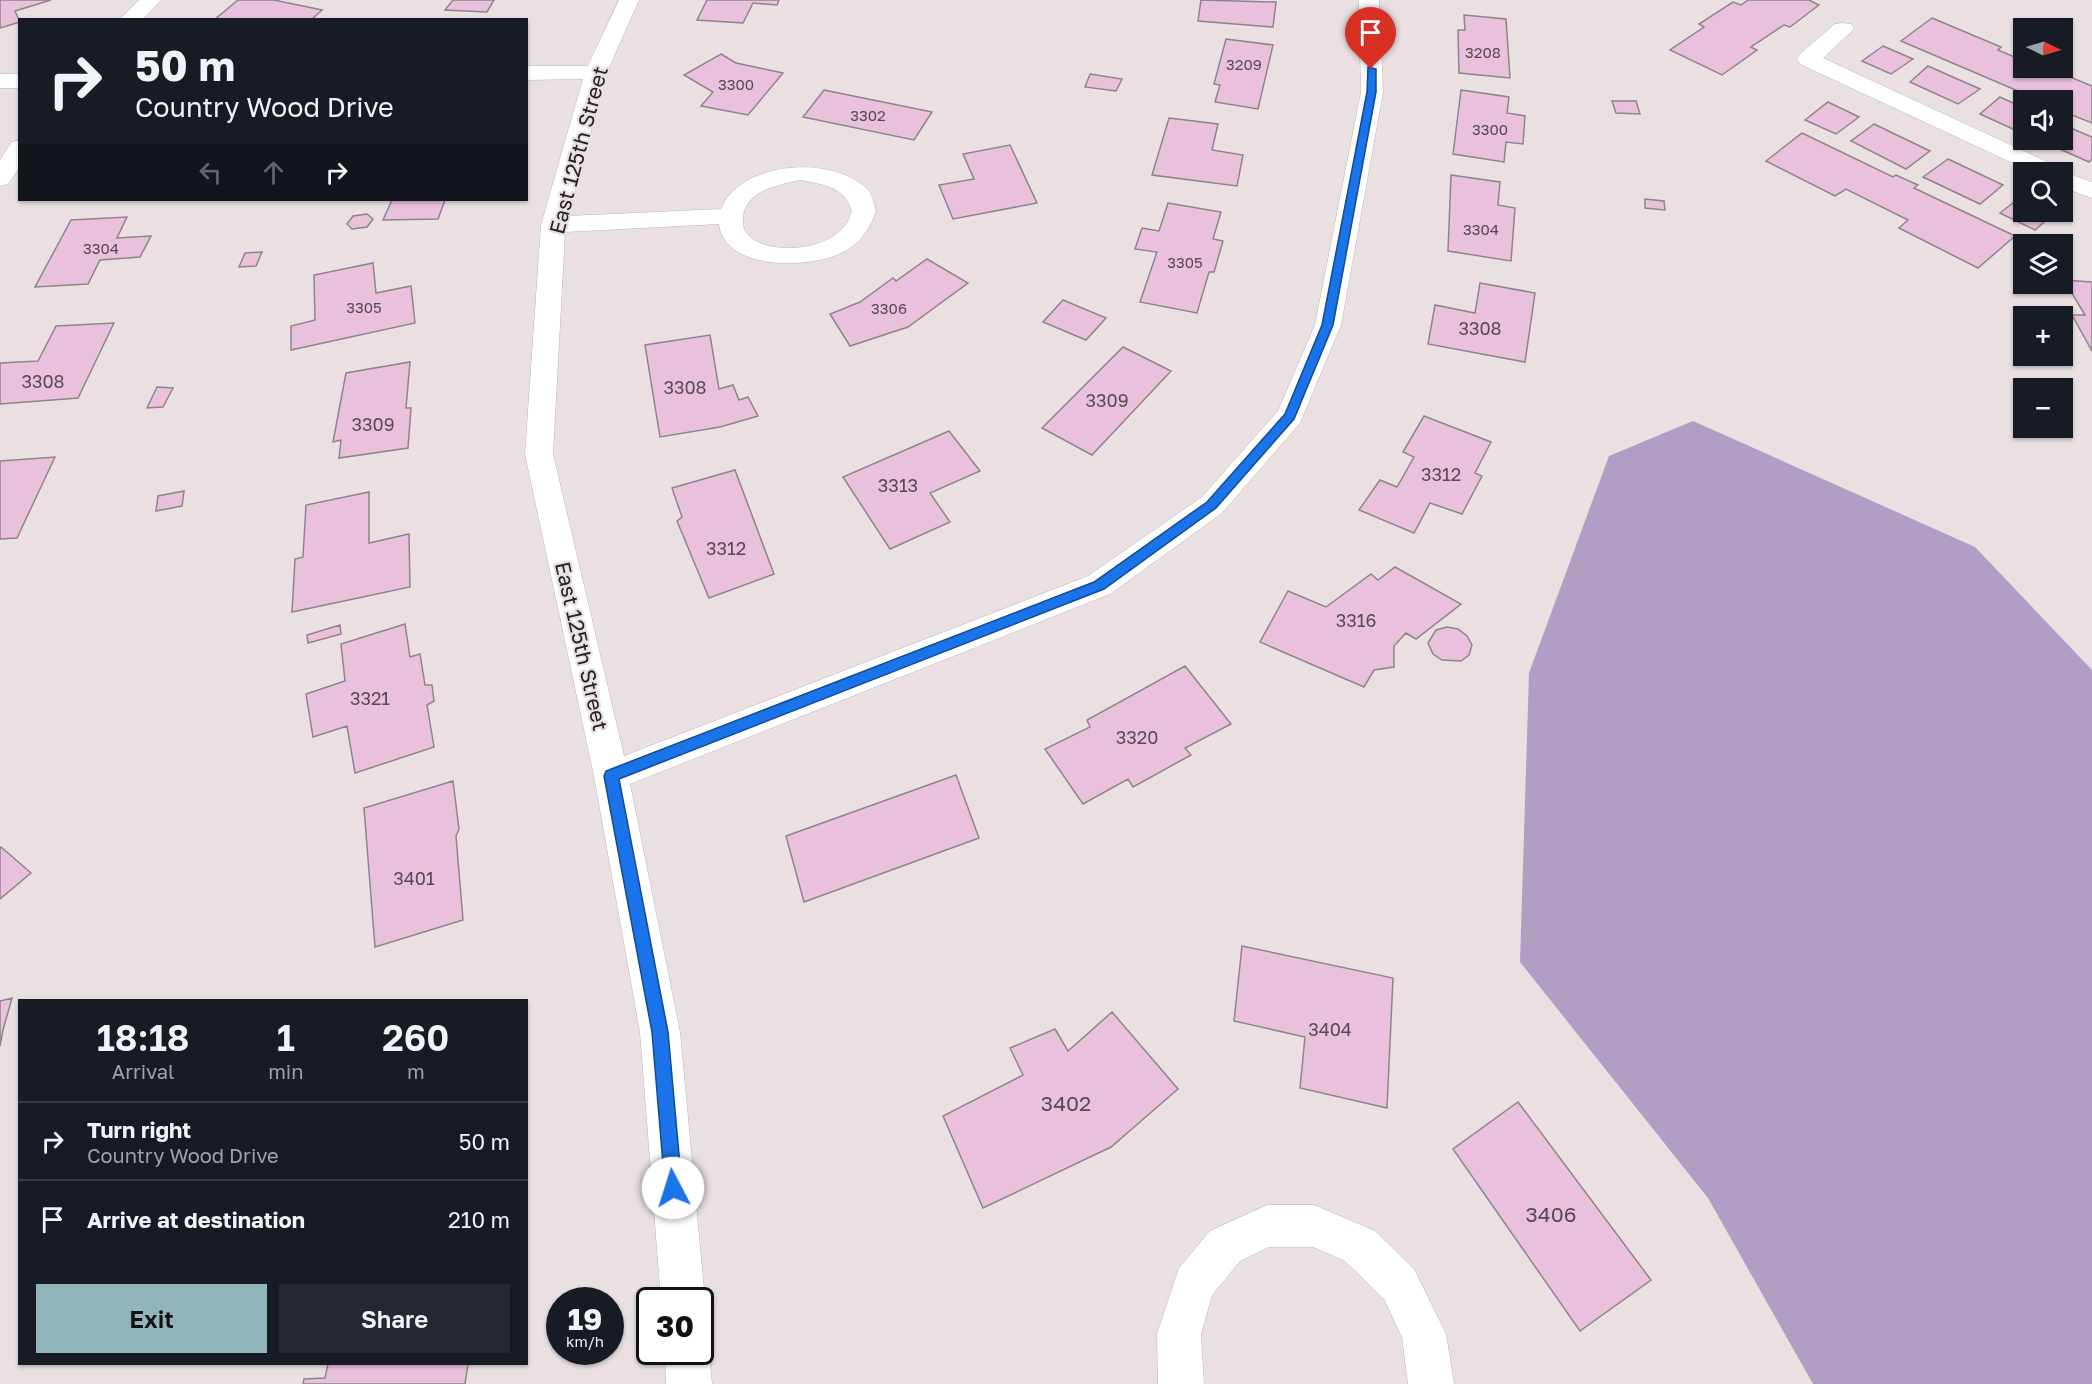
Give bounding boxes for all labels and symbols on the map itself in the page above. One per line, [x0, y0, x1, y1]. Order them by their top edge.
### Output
pin [1345, 7, 1396, 69]
north arrow [2013, 18, 2073, 78]
house number: 3208 [1465, 43, 1501, 61]
house number: 3209 [1226, 55, 1262, 73]
street label: East 125th Street [543, 63, 613, 237]
house number: 3300 [718, 75, 754, 93]
house number: 3302 [850, 106, 886, 124]
house number: 3300 [1472, 120, 1508, 138]
house number: 3304 [1463, 220, 1499, 238]
house number: 3304 [83, 239, 119, 257]
house number: 3305 [1167, 253, 1203, 271]
house number: 3305 [346, 298, 382, 316]
house number: 3306 [871, 299, 907, 317]
house number: 3308 [1458, 317, 1502, 339]
house number: 3308 [21, 370, 65, 392]
house number: 3308 [663, 376, 707, 398]
house number: 3309 [1085, 389, 1129, 411]
house number: 3309 [351, 413, 395, 435]
house number: 3312 [1421, 463, 1461, 485]
house number: 3313 [878, 474, 918, 496]
house number: 3312 [706, 537, 746, 559]
street label: East 125th Street [550, 559, 614, 733]
house number: 3316 [1336, 609, 1376, 631]
house number: 3321 [350, 687, 390, 709]
house number: 3320 [1116, 726, 1158, 748]
house number: 3401 [393, 867, 435, 889]
house number: 3404 [1308, 1018, 1352, 1040]
house number: 3402 [1041, 1090, 1091, 1116]
position arrow [641, 1156, 705, 1220]
house number: 3406 [1526, 1201, 1576, 1227]
speed limit sign: 30 [636, 1287, 714, 1365]

